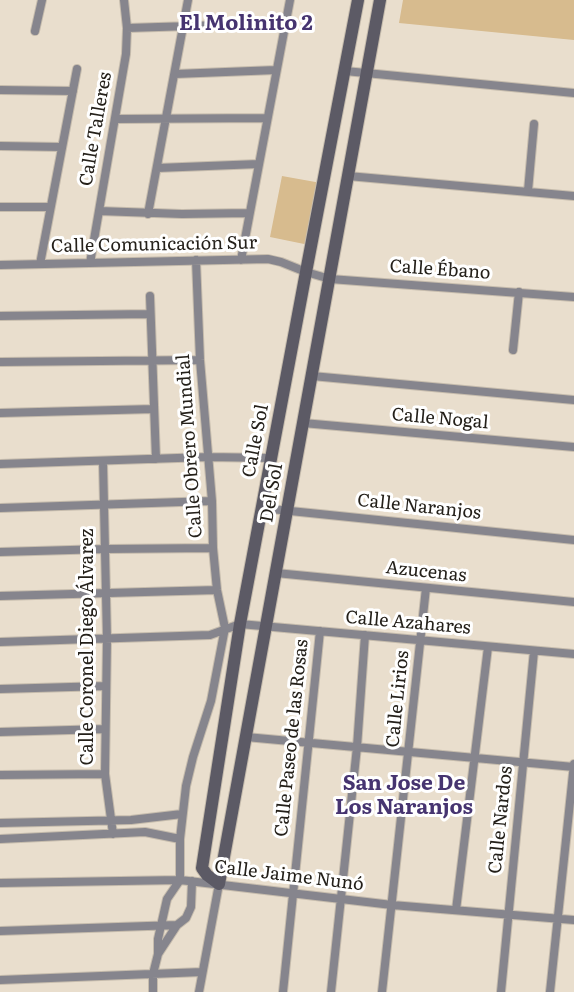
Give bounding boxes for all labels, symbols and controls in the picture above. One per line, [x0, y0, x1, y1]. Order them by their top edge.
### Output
district label: El Molinito 2 [179, 11, 313, 37]
street label: Calle Talleres [75, 70, 117, 188]
street label: Calle Comunicación Sur [51, 232, 257, 258]
street label: Calle Ébano [389, 256, 491, 284]
street label: Calle Obrero Mundial [173, 353, 207, 539]
street label: Calle Sol [238, 403, 274, 479]
street label: Calle Nogal [391, 404, 489, 434]
street label: Del Sol [256, 462, 288, 524]
street label: Calle Naranjos [356, 490, 482, 524]
street label: Calle Coronel Diego Álvarez [77, 529, 99, 765]
street label: Azucenas [385, 557, 467, 587]
street label: Calle Azahares [345, 607, 471, 639]
street label: Calle Paseo de las Rosas [271, 638, 313, 838]
street label: Calle Lirios [382, 649, 414, 749]
street label: Calle Nardos [485, 765, 517, 875]
district label: San Jose De Los Naranjos [335, 771, 473, 821]
street label: Calle Jaime Nunó [213, 856, 365, 896]

